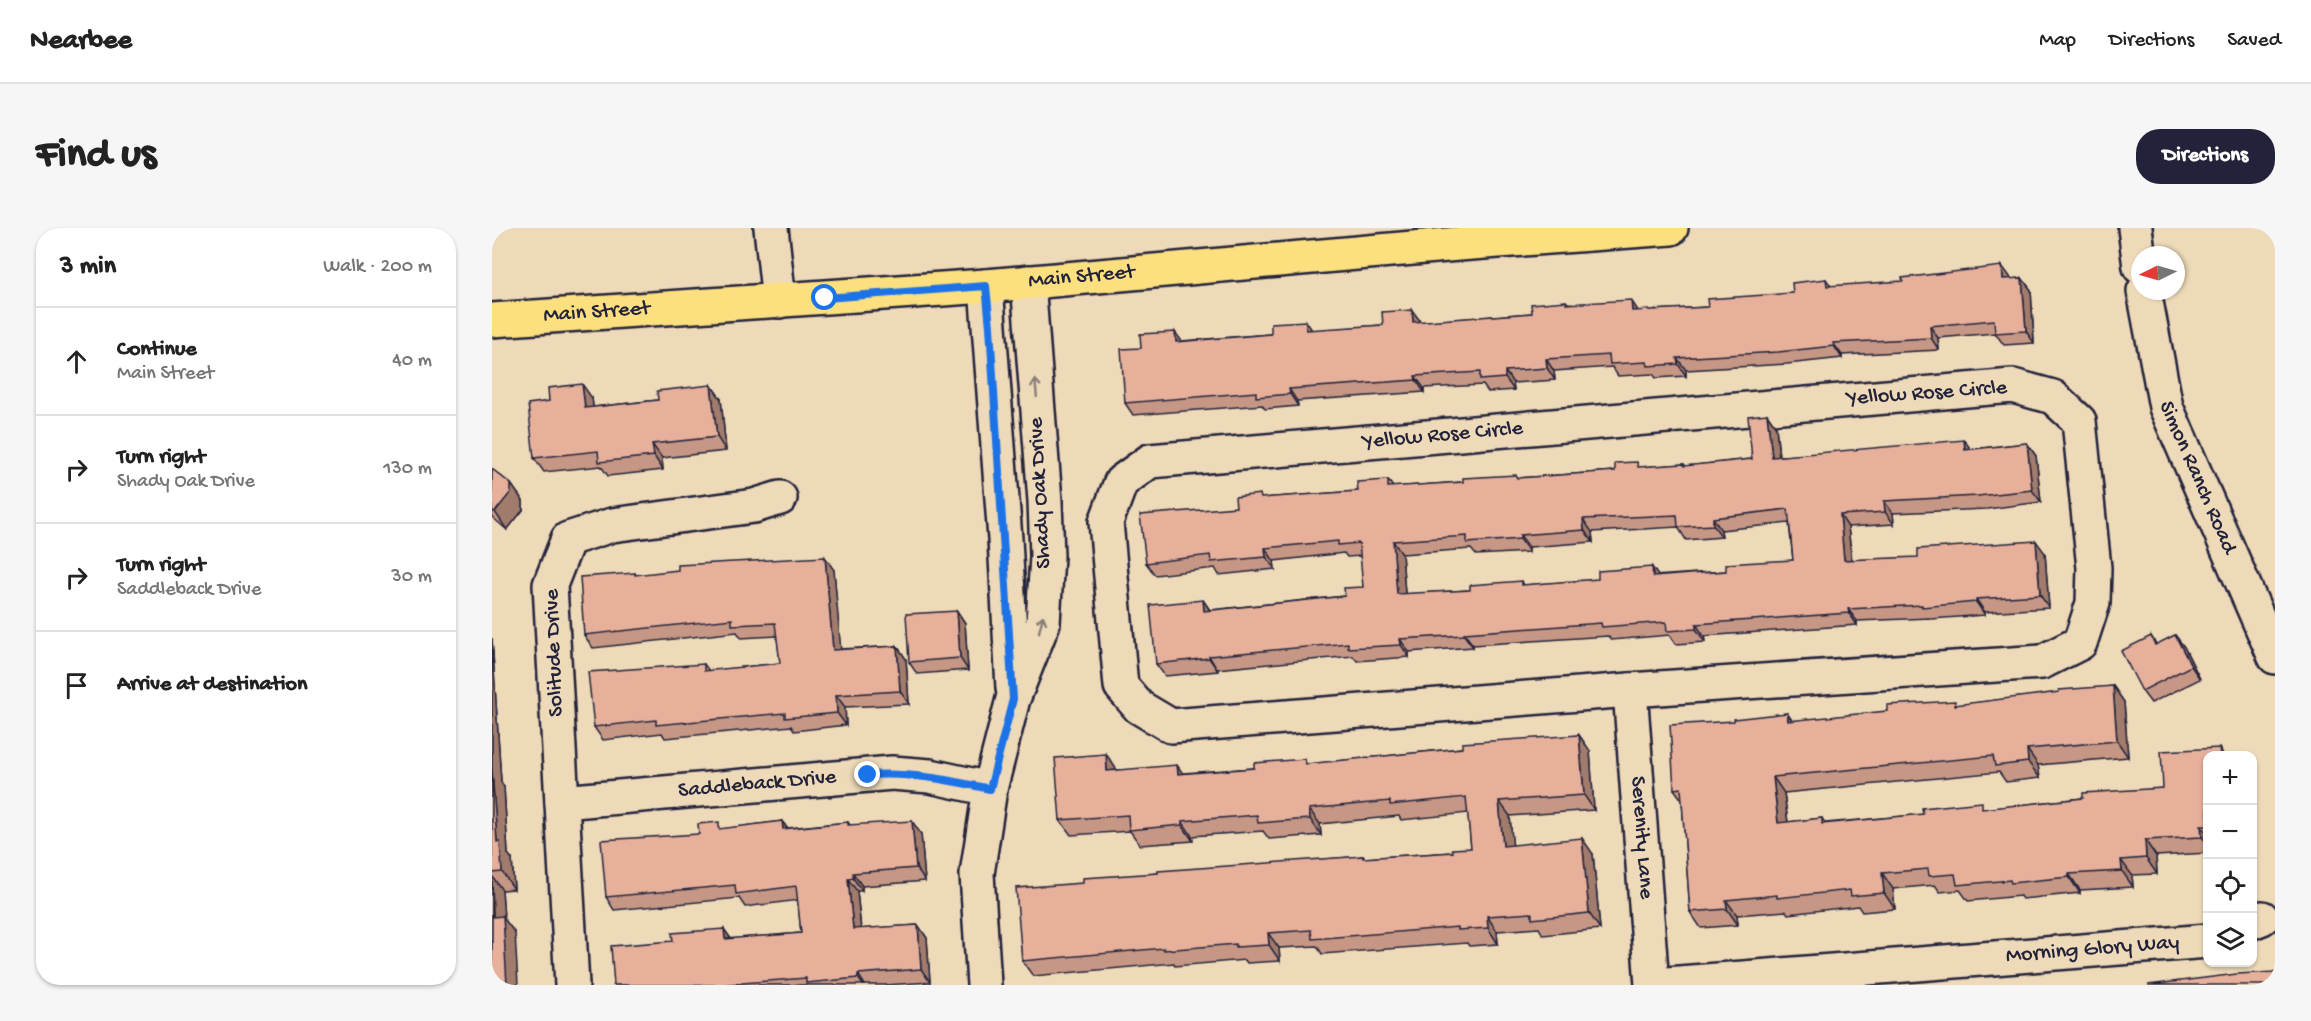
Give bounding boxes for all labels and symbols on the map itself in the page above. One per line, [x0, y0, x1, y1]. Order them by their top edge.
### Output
north arrow [2131, 246, 2185, 300]
street label: Main Street [1027, 260, 1138, 295]
route start [811, 284, 837, 310]
street label: Main Street [543, 296, 653, 329]
street label: Yellow Rose Circle [1844, 375, 2009, 413]
one-way arrow [1030, 379, 1041, 399]
street label: Simon Ranch Road [2152, 399, 2242, 560]
street label: Shady Oak Drive [1024, 416, 1058, 569]
street label: Yellow Rose Circle [1360, 416, 1525, 456]
street label: Solitude Drive [540, 588, 570, 717]
one-way arrow [1035, 615, 1047, 634]
route end [854, 761, 880, 787]
street label: Saddleback Drive [677, 765, 838, 805]
street label: Serenity Lane [1623, 775, 1659, 901]
street label: Morning Glory Way [2005, 930, 2180, 970]

